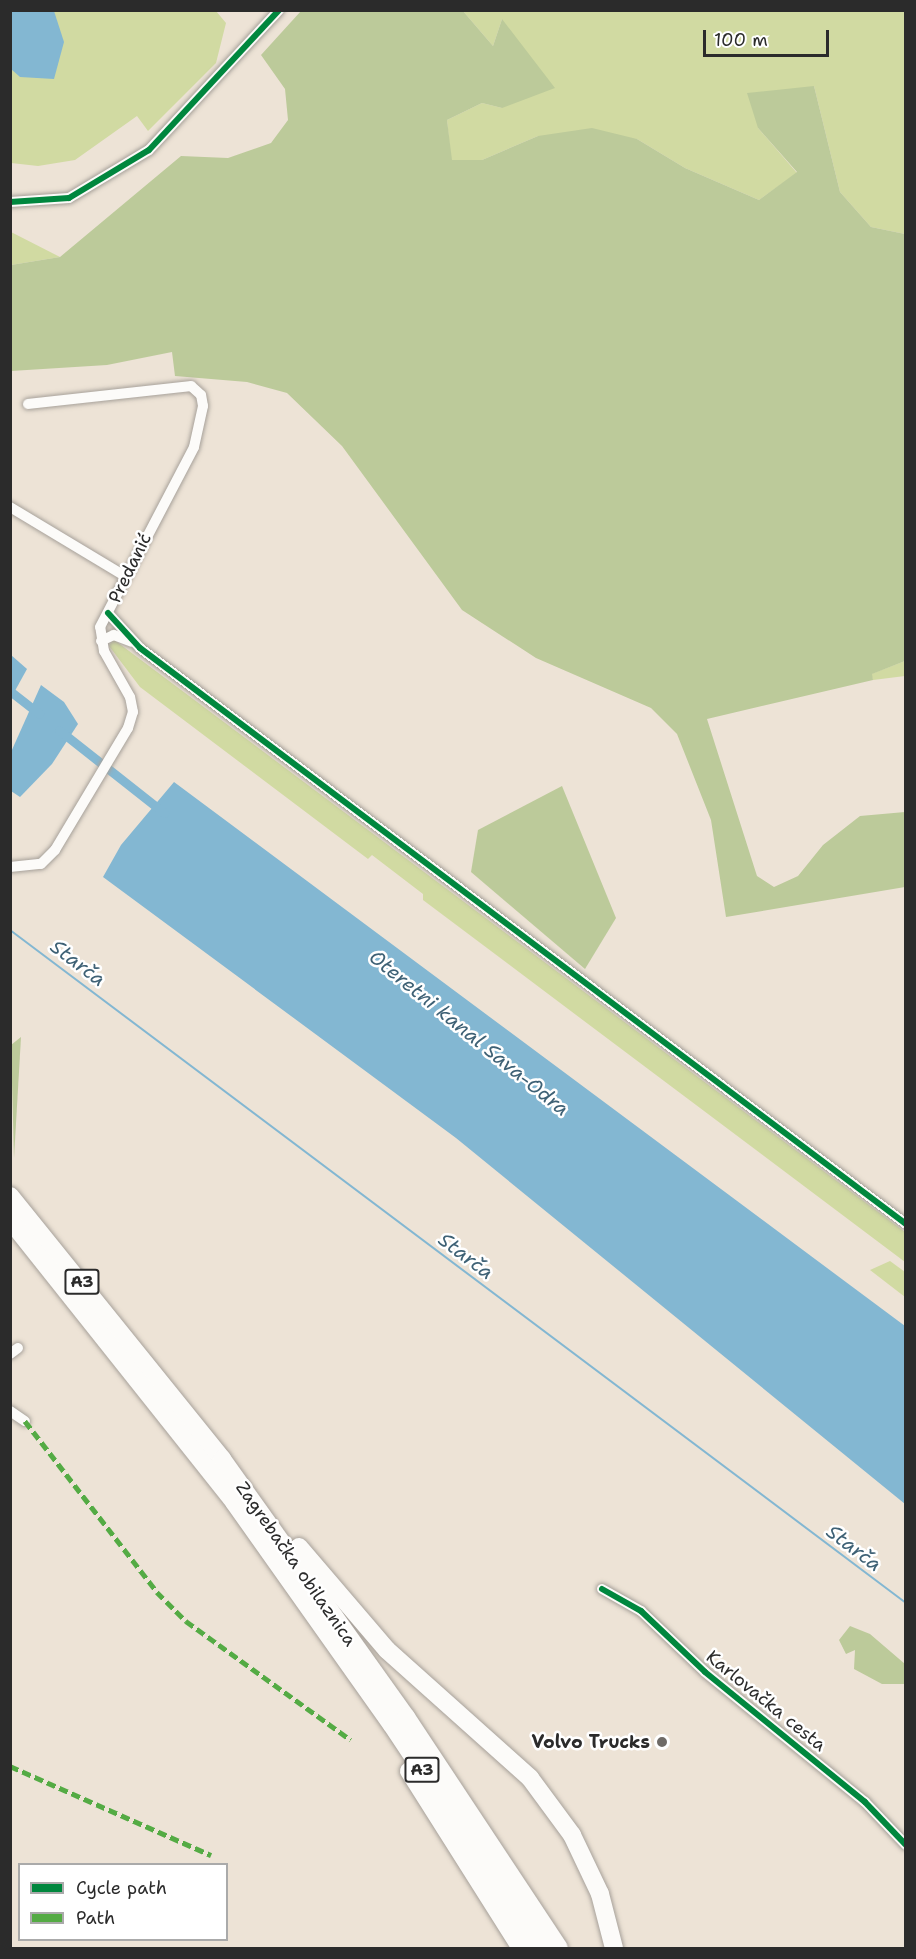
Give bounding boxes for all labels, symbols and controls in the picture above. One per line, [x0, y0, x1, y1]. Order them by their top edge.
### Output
scale bar [706, 18, 832, 56]
text: 100 m [714, 28, 768, 52]
street label: Predanić [104, 530, 156, 606]
water label: Starča [46, 934, 110, 992]
water label: Oteretni kanal Sava-Odra [364, 945, 574, 1121]
water label: Starča [434, 1227, 498, 1285]
road number: A3 [64, 1269, 100, 1295]
street label: Zagrebačka obilaznica [231, 1478, 361, 1650]
water label: Starča [822, 1519, 886, 1577]
street label: Karlovačka cesta [702, 1646, 830, 1756]
place label: Volvo Trucks [531, 1731, 650, 1753]
marker: Volvo Trucks [655, 1735, 669, 1749]
road number: A3 [404, 1757, 440, 1783]
legend [18, 1863, 228, 1941]
text: Cycle path [76, 1876, 167, 1900]
text: Path [76, 1906, 115, 1930]

